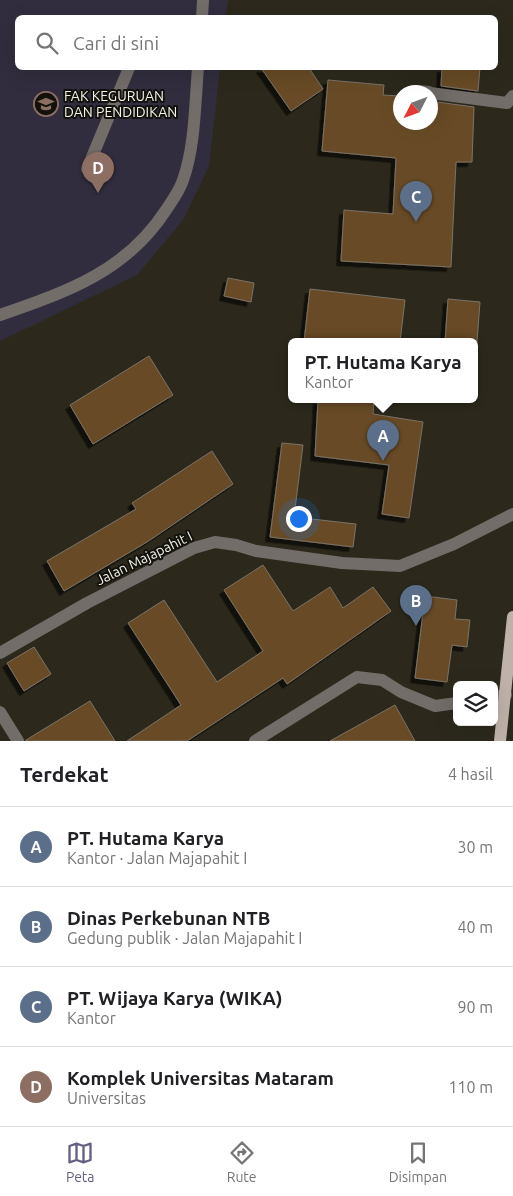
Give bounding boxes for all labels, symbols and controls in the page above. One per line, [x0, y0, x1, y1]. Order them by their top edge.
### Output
search box [15, 15, 498, 70]
icon: search [33, 29, 61, 57]
text: Cari di sini [73, 32, 159, 54]
north arrow [393, 85, 438, 130]
place label: FAK KEGURUAN DAN PENDIDIKAN [64, 88, 177, 120]
school or university icon: FAK KEGURUAN DAN PENDIDIKAN [33, 91, 59, 117]
pin: D [82, 152, 114, 193]
pin: C [400, 181, 432, 222]
popup [288, 338, 478, 403]
text: PT. Hutama Karya [304, 351, 462, 373]
text: Kantor [304, 373, 353, 391]
pin: A [367, 420, 399, 461]
your location [286, 506, 312, 532]
street label: Jalan Majapahit I [93, 528, 195, 588]
pin: B [400, 585, 432, 626]
map controls [453, 681, 498, 726]
button: layers [453, 681, 498, 726]
text: Terdekat [20, 762, 108, 786]
text: 4 hasil [448, 765, 493, 783]
text: PT. Hutama Karya [67, 827, 224, 849]
text: A [30, 838, 42, 856]
text: 30 m [457, 838, 493, 856]
text: Kantor · Jalan Majapahit I [67, 849, 247, 867]
text: Dinas Perkebunan NTB [67, 907, 270, 929]
text: B [31, 918, 41, 936]
text: 40 m [457, 918, 493, 936]
text: Gedung publik · Jalan Majapahit I [67, 929, 302, 947]
text: PT. Wijaya Karya (WIKA) [67, 987, 283, 1009]
text: C [31, 998, 41, 1016]
text: 90 m [457, 998, 493, 1016]
text: Kantor [67, 1009, 116, 1027]
text: Komplek Universitas Mataram [67, 1067, 334, 1089]
text: D [30, 1078, 42, 1096]
text: 110 m [448, 1078, 493, 1096]
text: Universitas [67, 1089, 146, 1107]
tab: Peta [66, 1139, 95, 1185]
tab: Rute [227, 1139, 257, 1185]
tab: Disimpan [389, 1139, 447, 1185]

